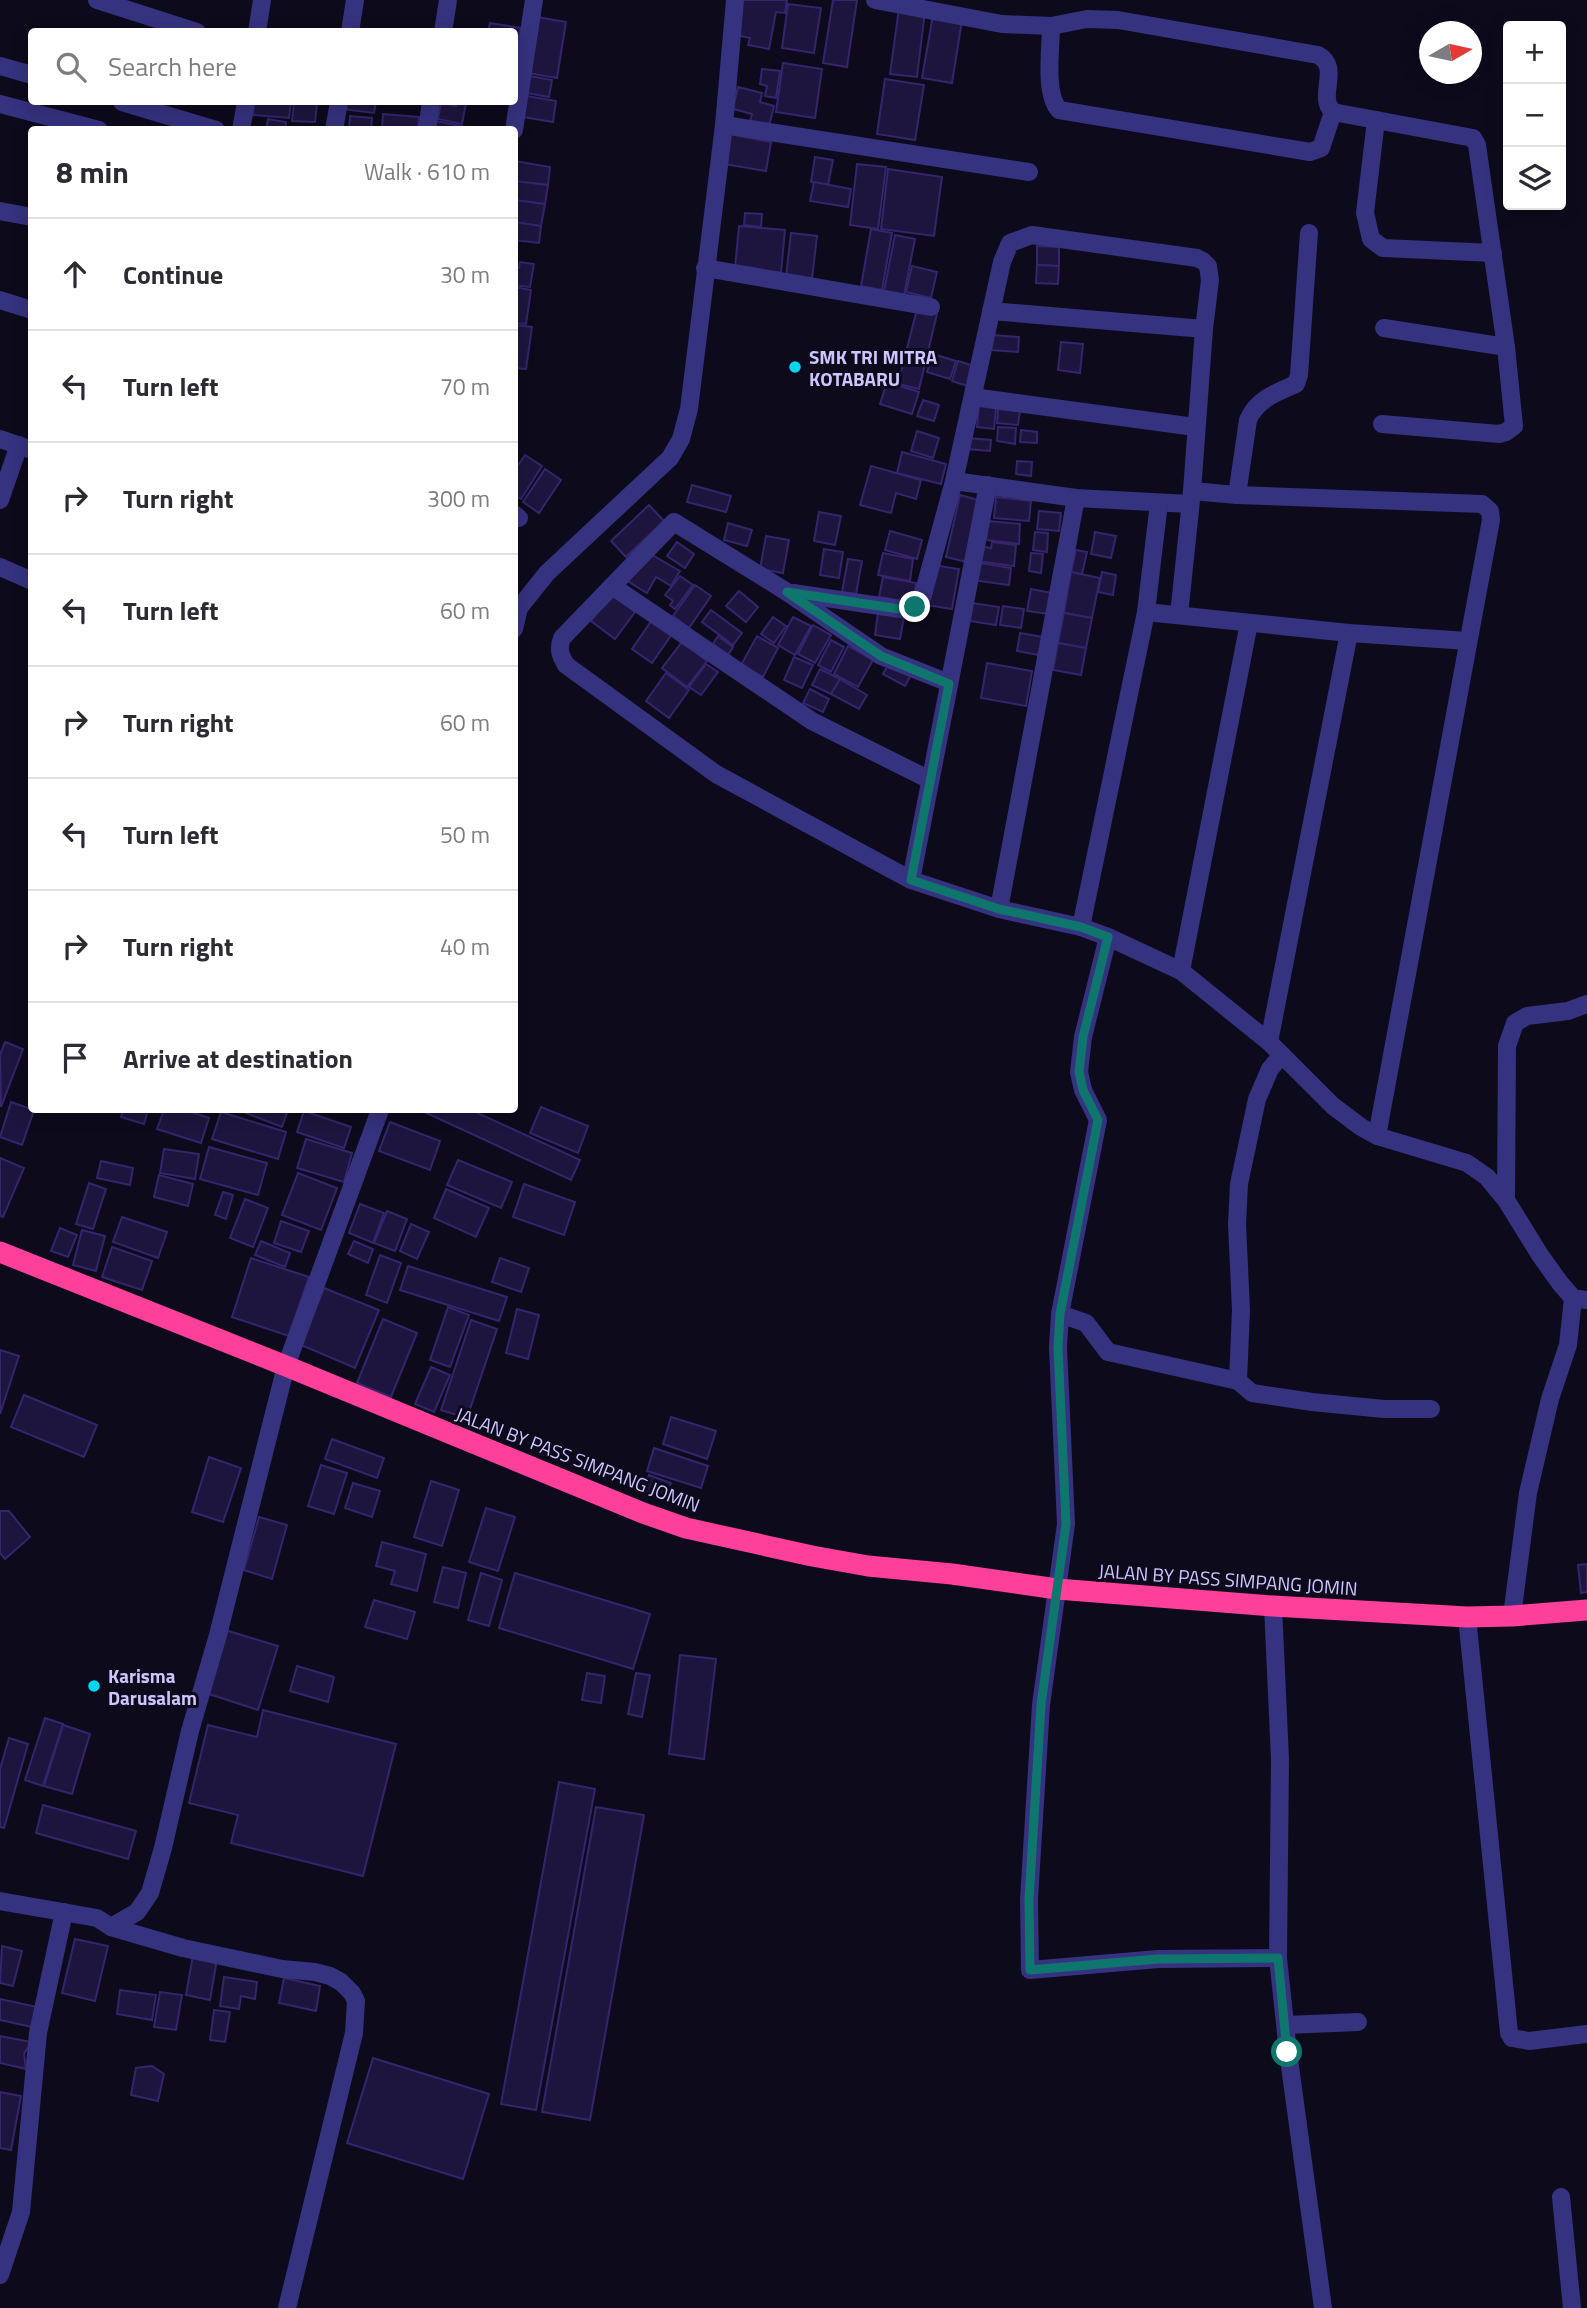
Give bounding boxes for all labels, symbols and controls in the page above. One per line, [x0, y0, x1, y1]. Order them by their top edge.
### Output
north arrow [1419, 21, 1482, 84]
map controls [1503, 21, 1566, 210]
button: + [1503, 21, 1566, 84]
search box [28, 28, 518, 105]
text: Search here [108, 47, 237, 86]
icon: search [52, 48, 90, 86]
button: − [1503, 84, 1566, 147]
button: layers [1503, 147, 1566, 210]
text: 8 min [56, 149, 129, 195]
text: Walk · 610 m [364, 154, 490, 189]
icon: ahead [56, 255, 94, 293]
text: Continue [123, 255, 223, 294]
text: 30 m [440, 257, 490, 292]
place label: SMK TRI MITRA KOTABARU [809, 342, 938, 393]
marker: SMK TRI MITRA KOTABARU [787, 359, 803, 375]
icon: left [56, 367, 94, 405]
text: Turn left [123, 367, 218, 406]
text: 70 m [440, 369, 490, 404]
icon: right [56, 479, 94, 517]
text: Turn right [123, 479, 234, 518]
text: 300 m [427, 481, 490, 516]
icon: left [56, 591, 94, 629]
text: Turn left [123, 591, 218, 630]
route end [899, 591, 930, 622]
text: 60 m [440, 593, 490, 628]
icon: right [56, 703, 94, 741]
text: Turn right [123, 703, 234, 742]
text: 60 m [440, 705, 490, 740]
icon: left [56, 815, 94, 853]
text: Turn left [123, 815, 218, 854]
text: 50 m [440, 817, 490, 852]
icon: right [56, 927, 94, 965]
text: Turn right [123, 927, 234, 966]
text: 40 m [440, 929, 490, 964]
icon: arrive [56, 1039, 94, 1077]
text: Arrive at destination [123, 1039, 353, 1078]
street label: JALAN BY PASS SIMPANG JOMIN [452, 1399, 704, 1519]
street label: JALAN BY PASS SIMPANG JOMIN [1097, 1555, 1359, 1603]
place label: Karisma Darusalam [108, 1661, 197, 1712]
marker: Karisma Darusalam [86, 1678, 102, 1694]
route start [1271, 2036, 1302, 2067]

